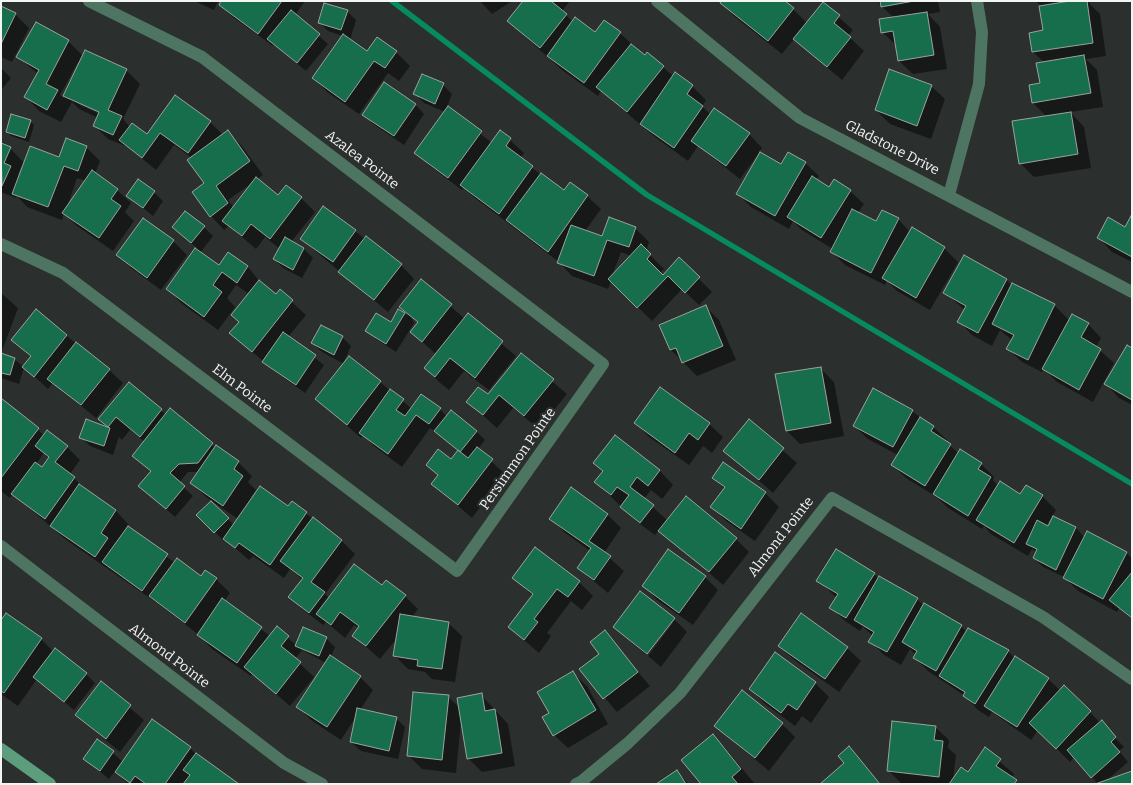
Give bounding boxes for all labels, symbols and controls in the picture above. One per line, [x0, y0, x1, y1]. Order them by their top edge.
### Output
street label: Gladstone Drive [842, 117, 942, 179]
street label: Azalea Pointe [322, 127, 402, 193]
street label: Elm Pointe [209, 361, 275, 417]
street label: Persimmon Pointe [476, 405, 560, 513]
street label: Almond Pointe [745, 494, 817, 580]
street label: Almond Pointe [125, 620, 213, 692]

